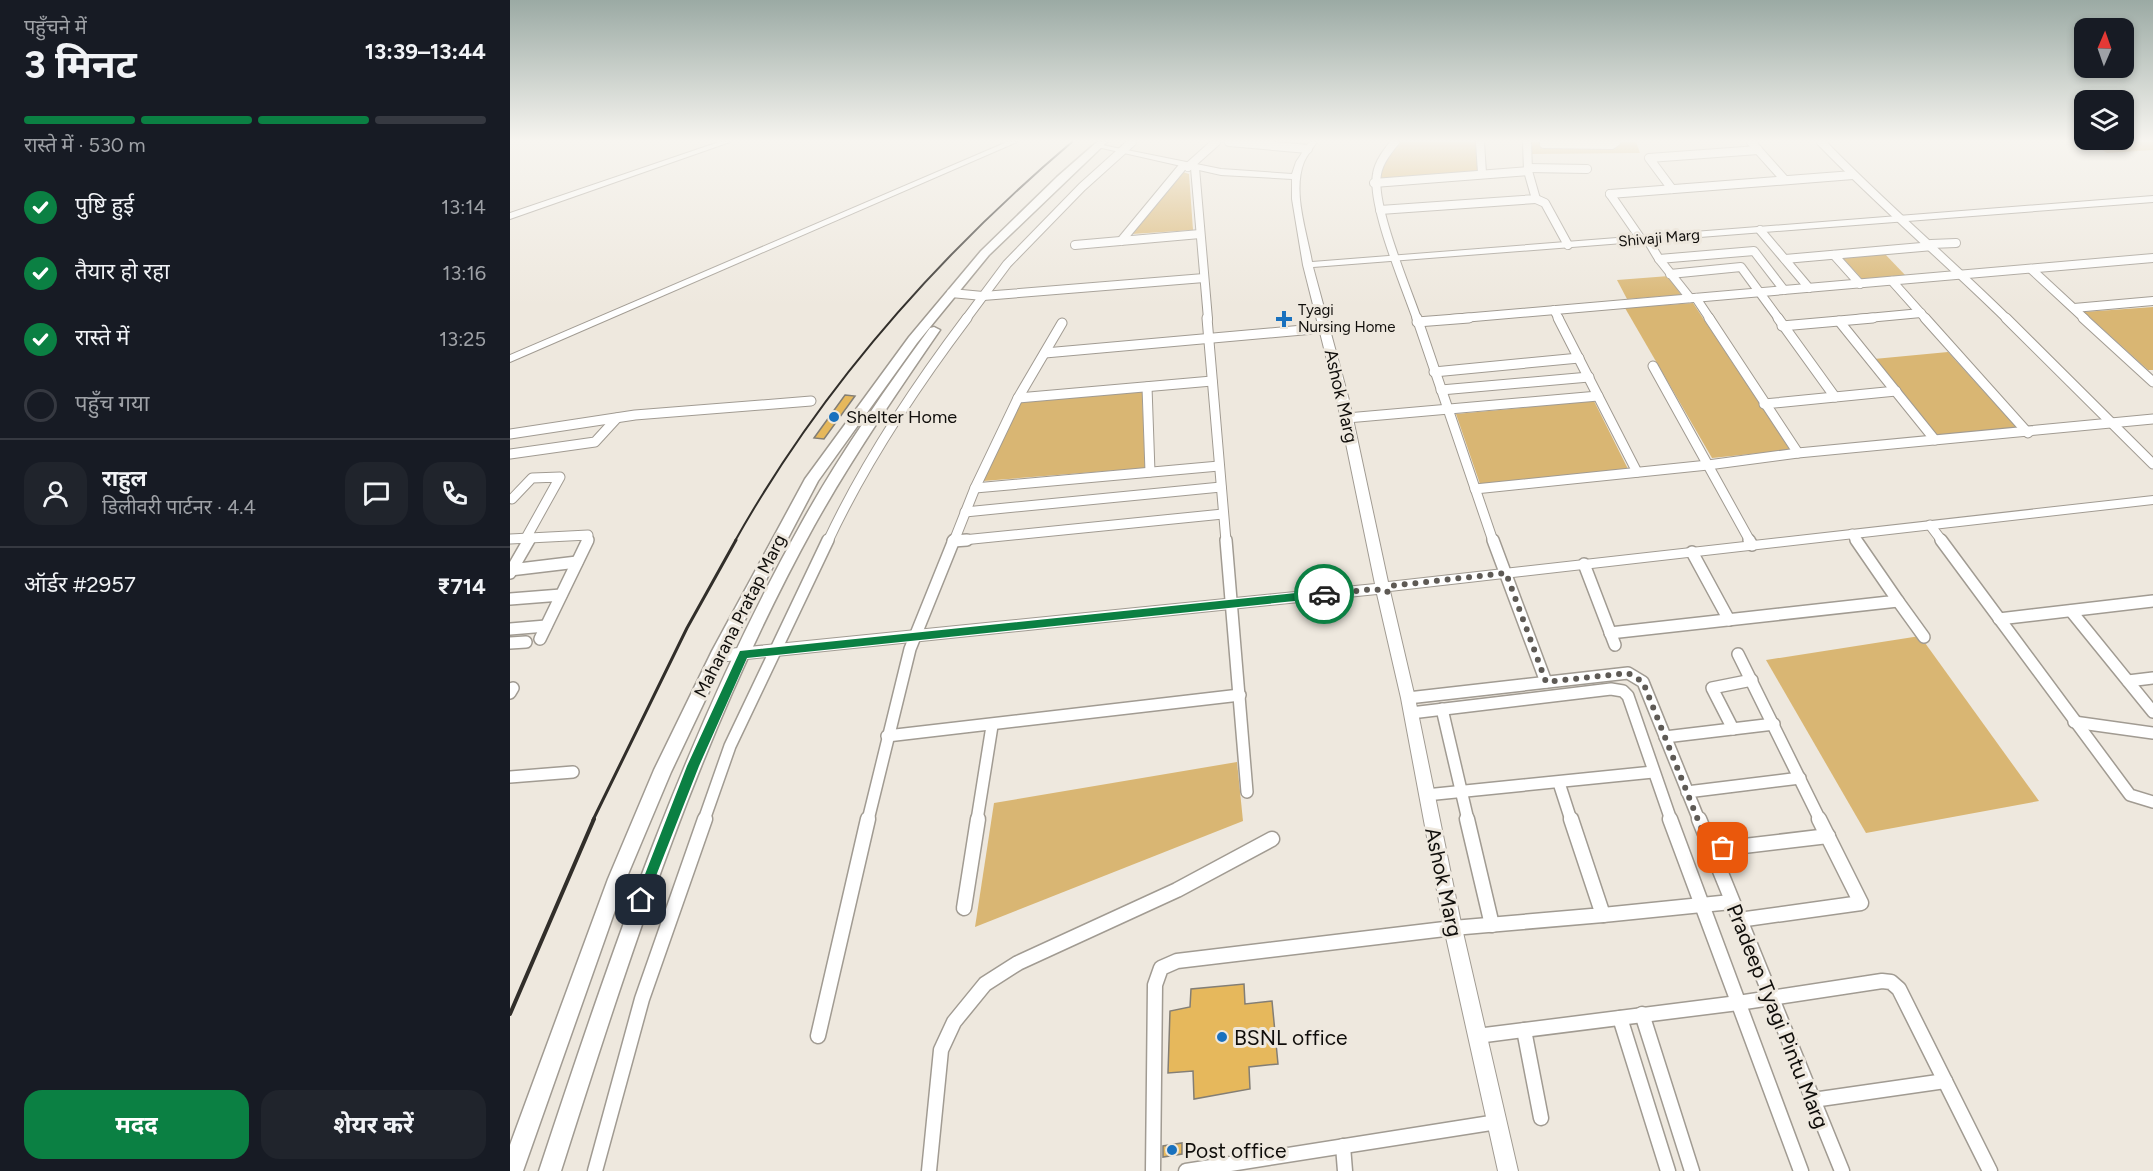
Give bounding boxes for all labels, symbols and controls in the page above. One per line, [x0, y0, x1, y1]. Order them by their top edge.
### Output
text: पहुँचने में [24, 15, 87, 39]
north arrow [2074, 18, 2134, 78]
map controls [2074, 18, 2134, 150]
text: 13:39–13:44 [365, 38, 486, 65]
text: 3 मिनट [24, 41, 137, 88]
button: layers [2074, 90, 2134, 150]
text: रास्ते में · 530 m [24, 133, 146, 157]
icon: check [24, 191, 57, 224]
text: पुष्टि हुई [75, 192, 134, 219]
text: 13:14 [441, 195, 486, 219]
street label: Shivaji Marg [1617, 225, 1701, 251]
icon: check [24, 257, 57, 290]
text: तैयार हो रहा [75, 258, 170, 285]
text: 13:16 [442, 261, 486, 285]
place label: Tyagi Nursing Home [1298, 301, 1395, 336]
marker: Tyagi Nursing Home [1275, 310, 1293, 328]
icon: check [24, 323, 57, 356]
text: रास्ते में [75, 324, 129, 351]
text: 13:25 [439, 327, 486, 351]
street label: Ashok Marg [1320, 347, 1362, 445]
text: पहुँच गया [75, 390, 149, 417]
place label: Shelter Home [846, 406, 957, 428]
marker: Shelter Home [827, 410, 841, 424]
button: person [24, 462, 87, 525]
button: chat [345, 462, 408, 525]
button: phone [423, 462, 486, 525]
text: राहुल [102, 465, 147, 492]
text: डिलीवरी पार्टनर · 4.4 [102, 495, 256, 519]
street label: Maharana Pratap Marg [689, 531, 791, 701]
courier [1294, 564, 1354, 624]
text: ऑर्डर #2957 [24, 571, 136, 598]
text: ₹714 [437, 573, 486, 600]
icon: car [1308, 578, 1341, 611]
pin [1697, 822, 1748, 873]
street label: Ashok Marg [1420, 825, 1468, 939]
icon: bag [1706, 831, 1739, 864]
pin [615, 874, 666, 925]
icon: home [624, 883, 657, 916]
street label: Pradeep Tyagi Pintu Marg [1722, 900, 1834, 1132]
place label: BSNL office [1234, 1025, 1347, 1050]
marker: BSNL office [1215, 1030, 1229, 1044]
button: मदद [24, 1090, 249, 1159]
button: शेयर करें [261, 1090, 486, 1159]
place label: Post office [1184, 1138, 1286, 1163]
marker: Post office [1165, 1143, 1179, 1157]

